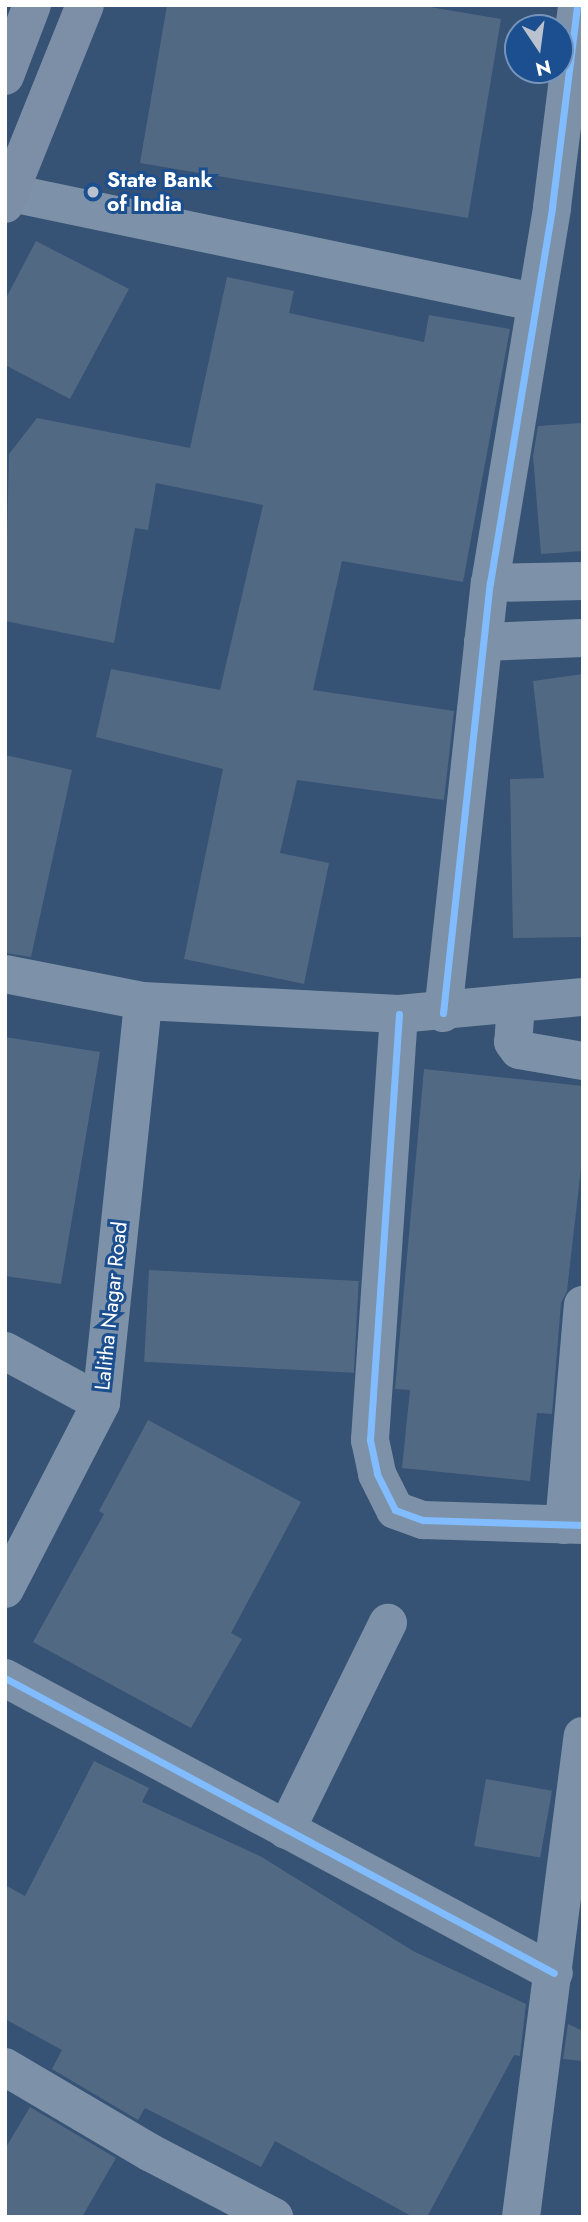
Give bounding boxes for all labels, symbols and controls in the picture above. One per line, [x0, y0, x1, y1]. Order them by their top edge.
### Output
north arrow [504, 14, 574, 84]
text: N [533, 53, 554, 83]
place label: State Bank of India [107, 167, 213, 217]
marker: State Bank of India [85, 184, 101, 200]
street label: Lalitha Nagar Road [90, 1220, 132, 1392]

